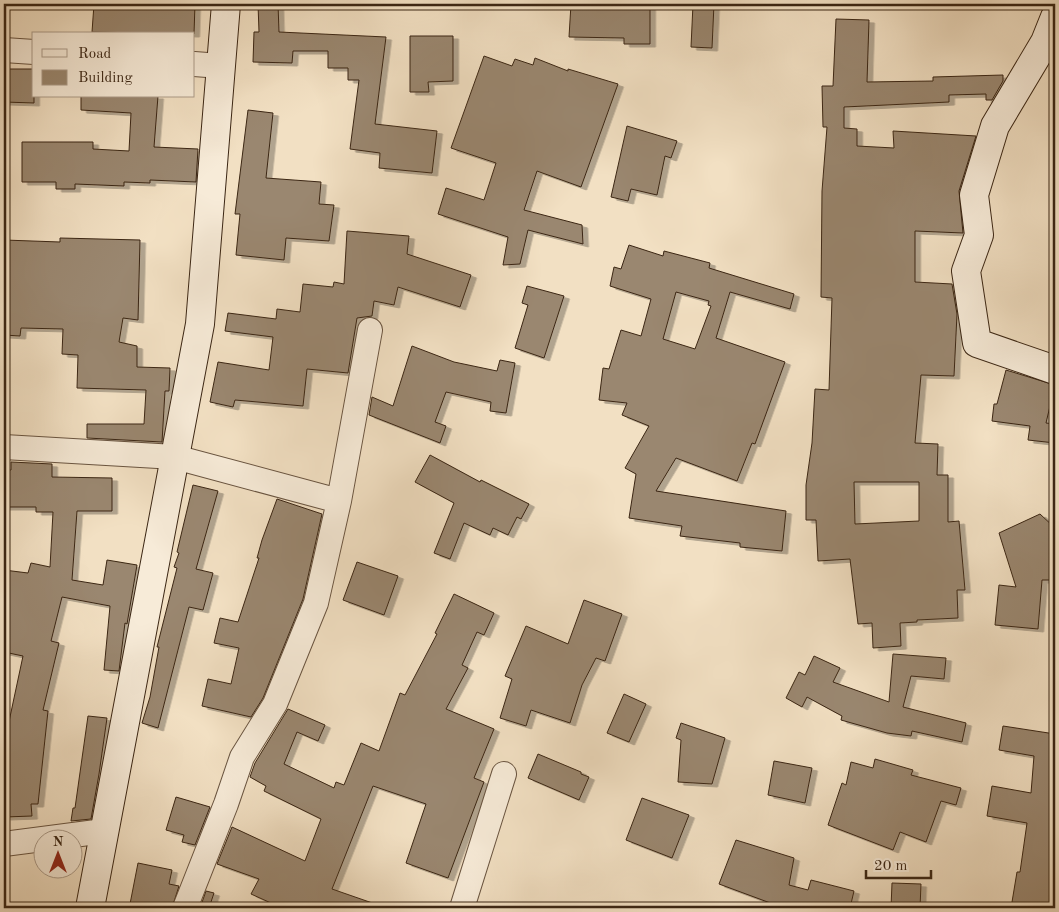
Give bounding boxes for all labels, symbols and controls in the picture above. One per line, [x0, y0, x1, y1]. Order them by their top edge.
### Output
legend [32, 32, 195, 98]
text: Road [78, 47, 112, 62]
text: Building [78, 71, 133, 86]
north arrow [32, 830, 82, 880]
text: N [53, 835, 64, 849]
scale bar [866, 847, 932, 879]
text: 20 m [874, 859, 908, 874]

